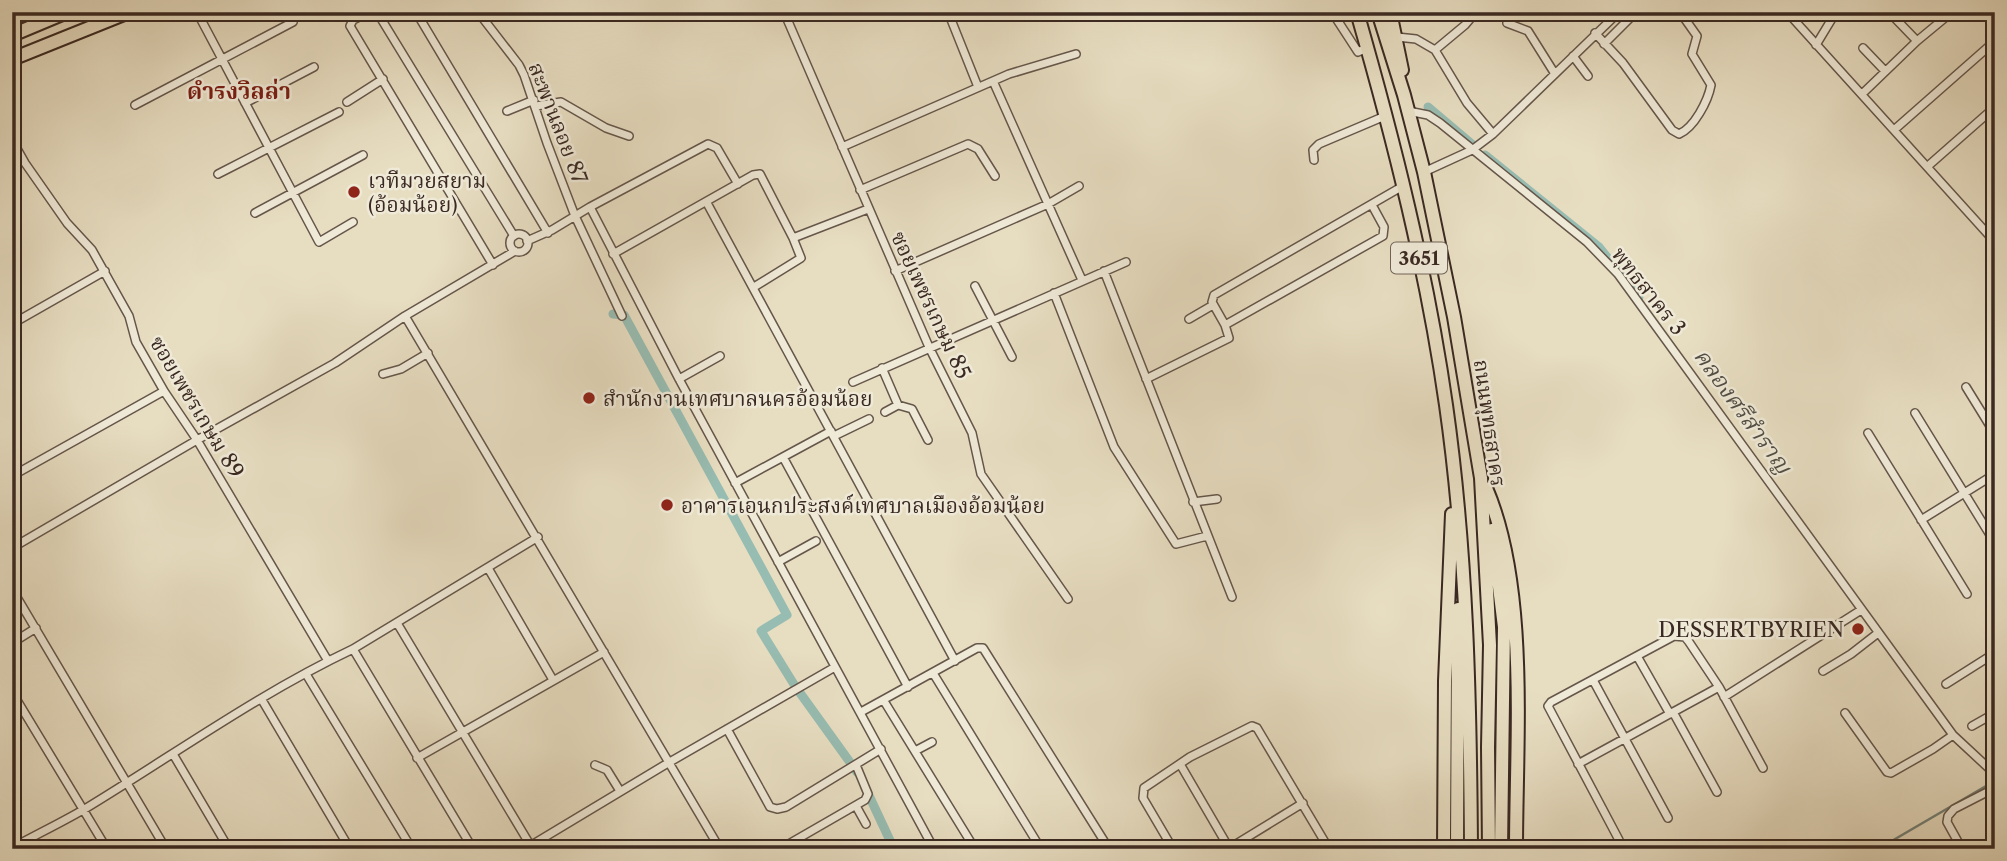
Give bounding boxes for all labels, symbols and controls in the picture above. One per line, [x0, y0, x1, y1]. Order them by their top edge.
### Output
street label: สะพานลอย 87 [523, 59, 593, 188]
district label: ดำรงวิลล่า [187, 77, 291, 105]
place label: เวทีมวยสยาม (อ้อมน้อย) [368, 168, 486, 217]
marker: เวทีมวยสยาม (อ้อมน้อย) [346, 184, 362, 200]
street label: ซอยเพชรเกษม 85 [886, 227, 976, 383]
road number: 3651 [1391, 242, 1447, 274]
street label: พุทธสาคร 3 [1605, 242, 1691, 341]
street label: ซอยเพชรเกษม 89 [145, 332, 249, 482]
water label: คลองศรีสำราญ [1688, 343, 1799, 481]
street label: ถนนพุทธสาคร [1467, 358, 1511, 489]
place label: สำนักงานเทศบาลนครอ้อมน้อย [603, 386, 873, 411]
marker: สำนักงานเทศบาลนครอ้อมน้อย [581, 390, 597, 406]
place label: อาคารเอนกประสงค์เทศบาลเมืองอ้อมน้อย [681, 493, 1045, 518]
marker: อาคารเอนกประสงค์เทศบาลเมืองอ้อมน้อย [659, 497, 675, 513]
place label: DESSERTBYRIEN [1658, 617, 1844, 642]
marker: DESSERTBYRIEN [1850, 621, 1866, 637]

